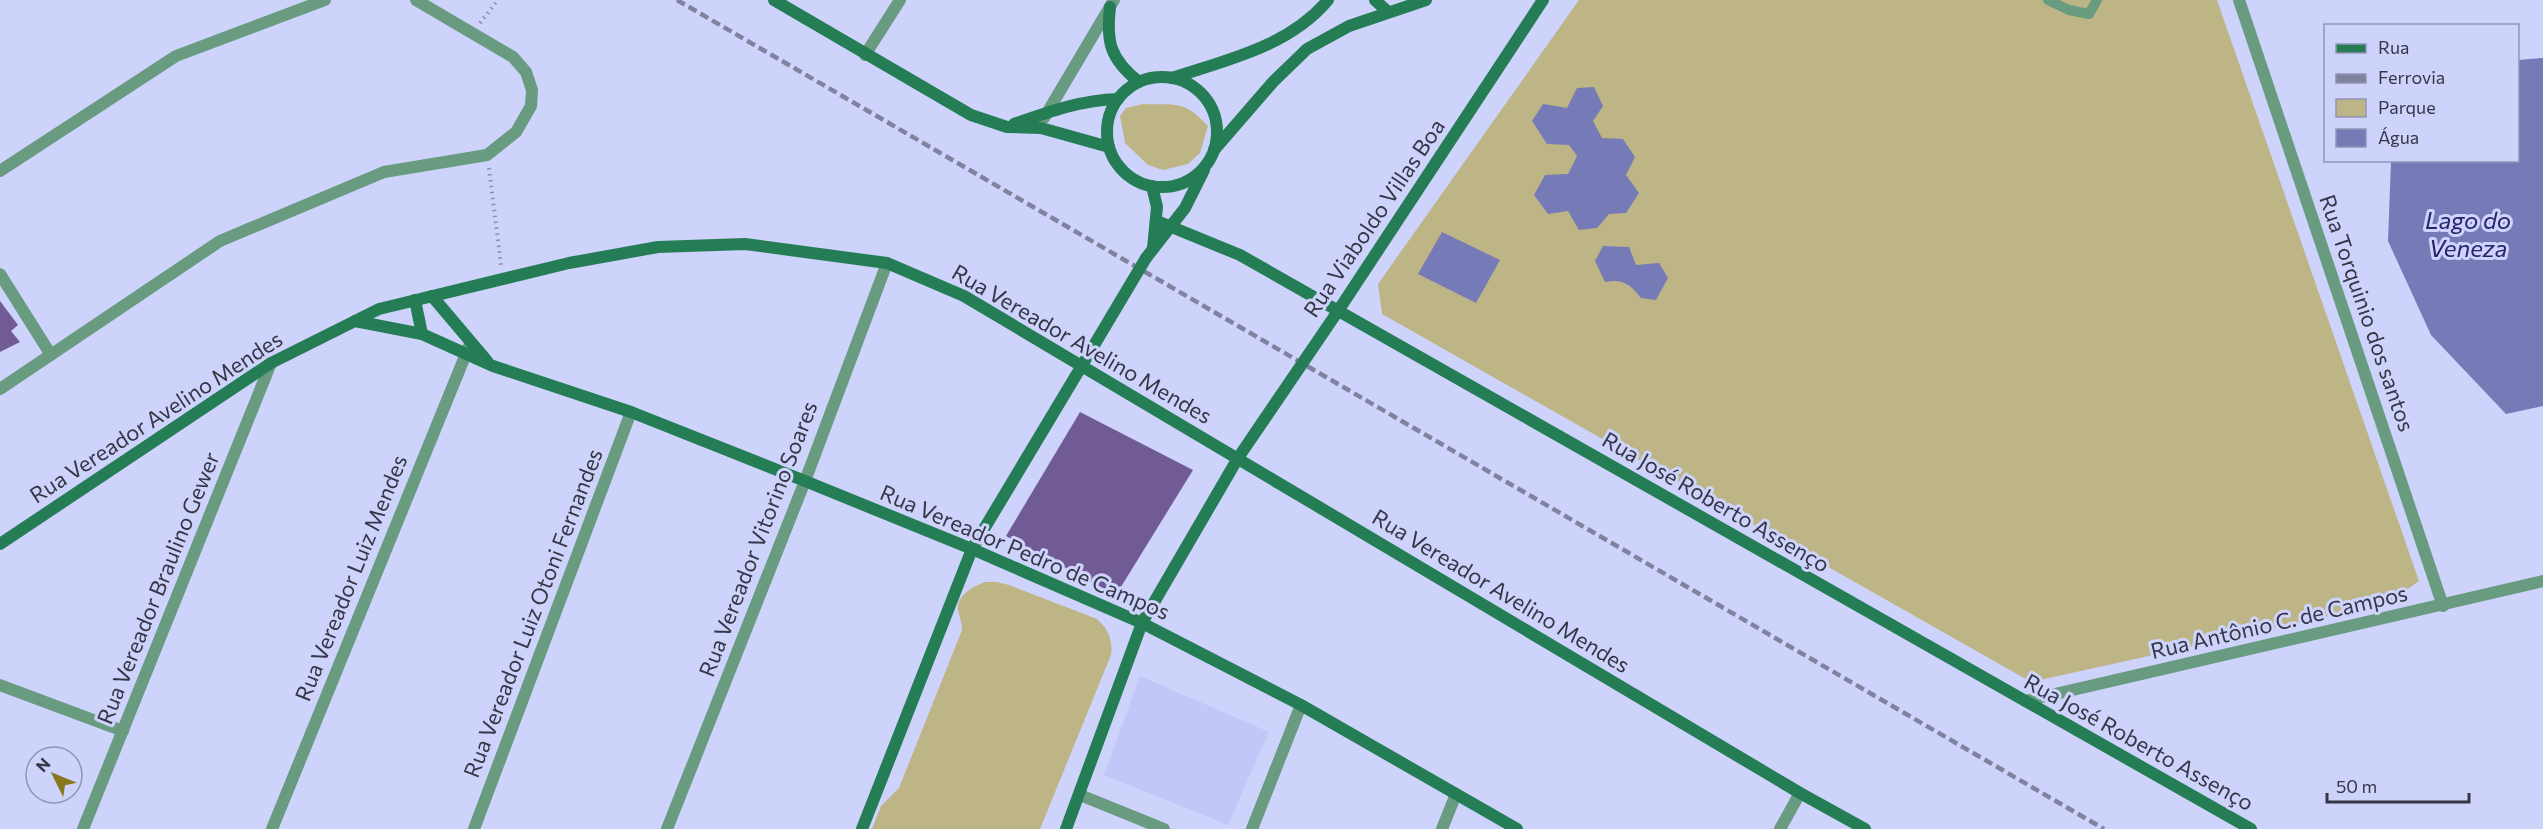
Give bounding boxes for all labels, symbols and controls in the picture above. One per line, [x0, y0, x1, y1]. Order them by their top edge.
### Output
legend [2324, 24, 2519, 162]
text: Rua [2378, 36, 2409, 58]
text: Ferrovia [2378, 66, 2445, 88]
text: Parque [2378, 96, 2436, 118]
street label: Rua Viaboldo Villas Boa [1297, 113, 1450, 322]
text: Água [2378, 126, 2419, 148]
street label: Rua Torquinio dos santos [2314, 191, 2421, 435]
water label: Lago do Veneza [2425, 205, 2511, 262]
street label: Rua Vereador Avelino Mendes [947, 258, 1217, 429]
street label: Rua Vereador Avelino Mendes [24, 325, 287, 508]
street label: Rua Vereador Vitorino Soares [692, 397, 823, 680]
street label: Rua José Roberto Assenço [1598, 425, 1835, 578]
street label: Rua Vereador Luiz Otoni Fernandes [457, 445, 608, 781]
street label: Rua Vereador Braulino Gewer [91, 448, 225, 728]
street label: Rua Vereador Luiz Mendes [289, 451, 412, 705]
street label: Rua Vereador Pedro de Campos [876, 478, 1174, 625]
street label: Rua Vereador Avelino Mendes [1368, 503, 1635, 678]
street label: Rua Antônio C. de Campos [2148, 579, 2410, 664]
street label: Rua José Roberto Assenço [2020, 667, 2259, 816]
north arrow [24, 745, 84, 805]
text: N [32, 754, 54, 775]
scale bar [2327, 766, 2470, 804]
text: 50 m [2336, 775, 2377, 797]

